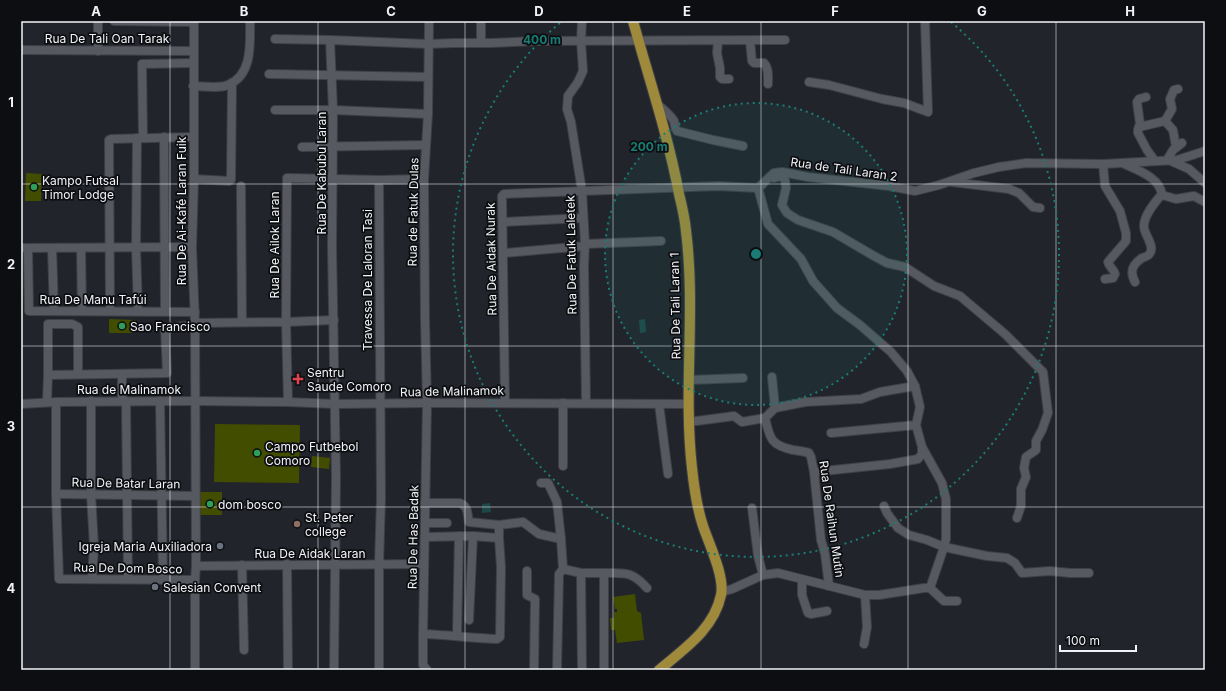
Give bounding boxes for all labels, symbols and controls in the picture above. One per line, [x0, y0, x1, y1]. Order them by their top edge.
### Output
text: A [91, 3, 101, 19]
text: B [240, 3, 249, 19]
text: C [386, 3, 396, 19]
text: D [534, 3, 544, 19]
text: E [683, 3, 691, 19]
text: F [831, 3, 839, 19]
text: G [977, 3, 987, 19]
text: H [1125, 3, 1135, 19]
street label: Rua De Tali Oan Tarak [45, 31, 170, 46]
text: 400 m [523, 32, 561, 47]
text: 1 [8, 94, 14, 110]
street label: Rua De Kabubu Laran [314, 112, 329, 234]
street label: Rua De Ai-Kafé Laran Fuik [174, 136, 189, 285]
text: 200 m [630, 139, 668, 154]
street label: Rua de Tali Laran 2 [789, 154, 899, 184]
street label: Rua de Fatuk Dulas [405, 157, 421, 267]
place label: Kampo Futsal Timor Lodge [42, 173, 119, 202]
marker: Kampo Futsal Timor Lodge [29, 182, 39, 192]
street label: Rua De Ailok Laran [267, 191, 282, 299]
street label: Rua De Fatuk Laletek [562, 195, 580, 315]
street label: Rua De Aidak Nurak [483, 202, 499, 316]
street label: Travessa De Laloran Tasi [360, 209, 375, 351]
centre of rings [749, 247, 763, 261]
street label: Rua De Tali Laran 1 [667, 252, 683, 360]
text: 2 [7, 256, 15, 272]
street label: Rua De Manu Tafúi [39, 292, 147, 307]
place label: Sao Francisco [130, 319, 210, 334]
marker: Sao Francisco [117, 321, 127, 331]
place label: Sentru Saude Comoro [307, 365, 391, 394]
marker: Sentru Saude Comoro [292, 373, 304, 385]
street label: Rua de Malinamok [77, 382, 181, 397]
street label: Rua de Malinamok [400, 383, 505, 399]
text: 3 [7, 418, 15, 434]
place label: Campo Futbebol Comoro [265, 439, 358, 468]
marker: Campo Futbebol Comoro [252, 448, 262, 458]
street label: Rua De Raihun Mutin [816, 460, 848, 578]
street label: Rua De Batar Laran [71, 475, 181, 491]
street label: Rua De Has Badak [405, 484, 421, 589]
place label: dom bosco [218, 497, 281, 512]
marker: dom bosco [205, 499, 215, 509]
place label: St. Peter college [305, 510, 354, 539]
marker: St. Peter college [292, 519, 302, 529]
place label: Igreja Maria Auxiliadora [79, 539, 212, 554]
marker: Igreja Maria Auxiliadora [215, 541, 225, 551]
street label: Rua De Aidak Laran [254, 546, 366, 561]
street label: Rua De Dom Bosco [73, 560, 183, 576]
text: 4 [7, 580, 16, 596]
place label: Salesian Convent [163, 580, 261, 595]
marker: Salesian Convent [150, 582, 160, 592]
scale bar [1060, 627, 1136, 653]
text: 100 m [1066, 633, 1100, 648]

